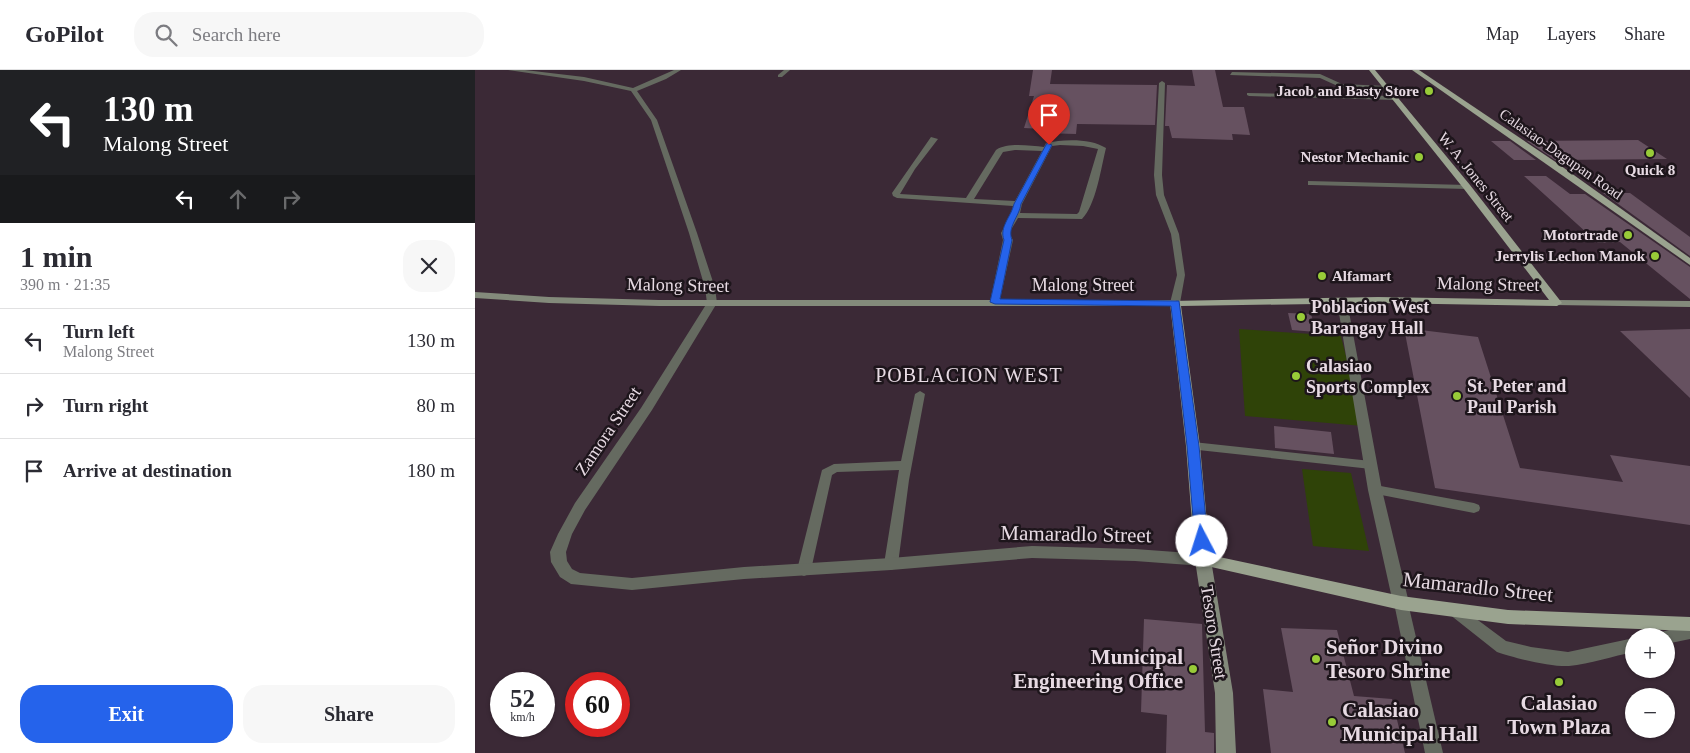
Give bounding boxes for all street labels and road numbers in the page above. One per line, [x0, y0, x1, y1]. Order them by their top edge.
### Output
street label: Calasiao-Dagupan Road [1497, 106, 1626, 203]
street label: W. A. Jones Street [1435, 129, 1517, 225]
street label: Malong Street [1437, 273, 1539, 295]
street label: Malong Street [627, 274, 729, 296]
street label: Malong Street [1032, 275, 1134, 295]
street label: Zamora Street [571, 383, 645, 479]
street label: Mamaradlo Street [1000, 521, 1152, 547]
street label: Mamaradlo Street [1402, 567, 1555, 607]
street label: Tesoro Street [1197, 583, 1231, 681]

